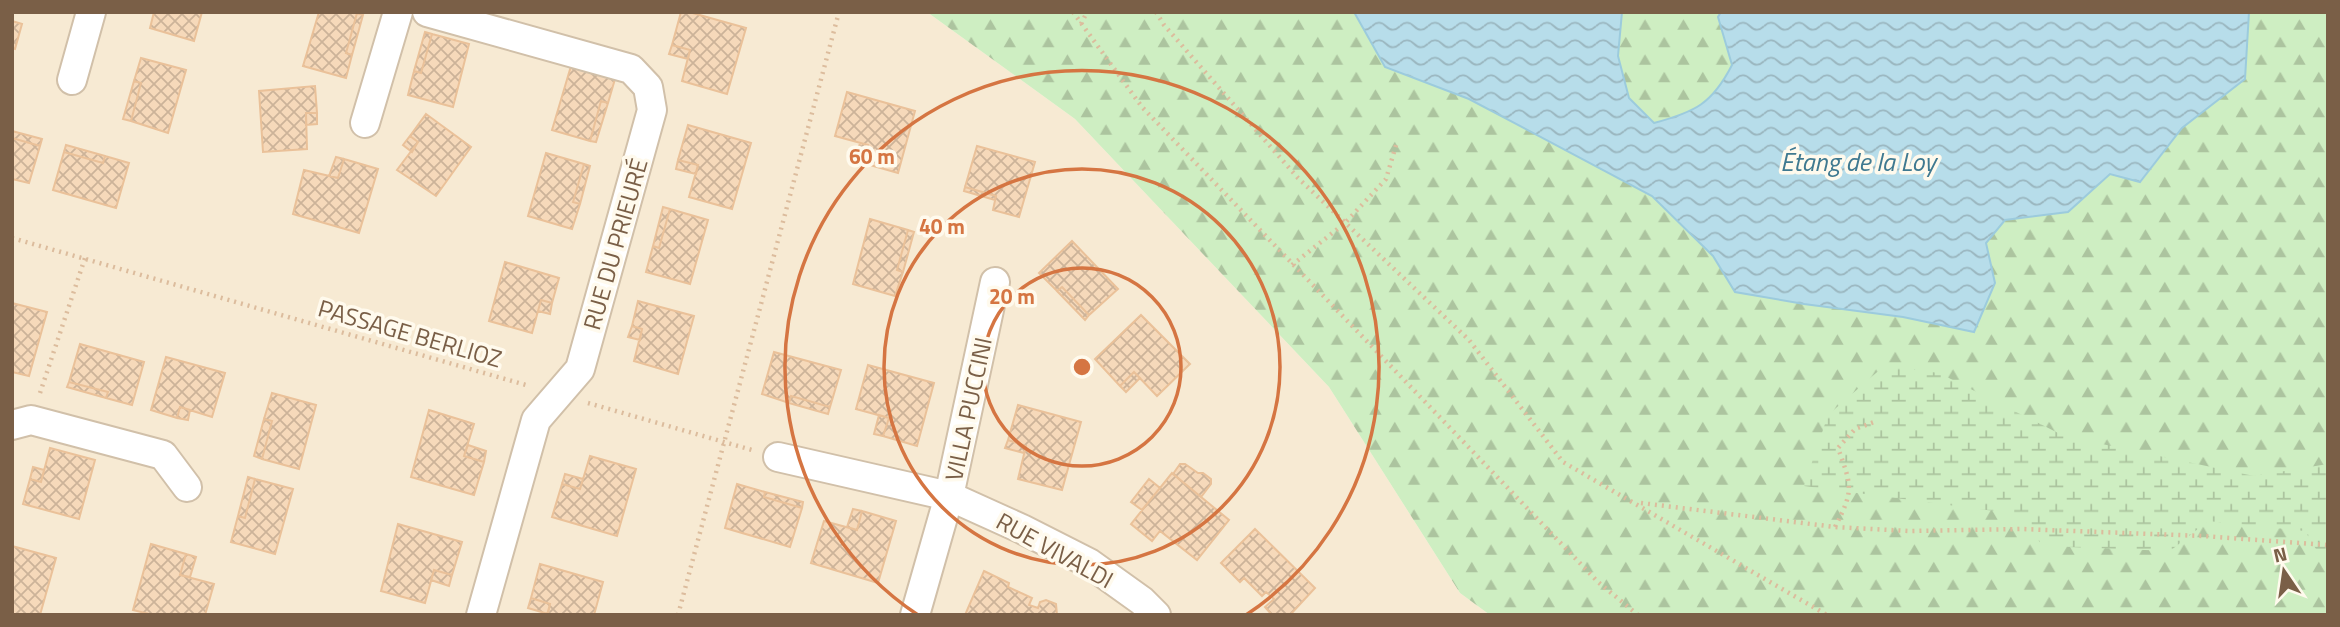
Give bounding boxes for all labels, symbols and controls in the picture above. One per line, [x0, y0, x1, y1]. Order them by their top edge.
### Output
text: 60 m [849, 140, 895, 172]
water label: Étang de la Loy [1780, 142, 1939, 181]
street label: RUE DU PRIEURÉ [573, 154, 657, 334]
text: 40 m [919, 210, 965, 242]
text: 20 m [989, 280, 1035, 312]
street label: PASSAGE BERLIOZ [314, 290, 506, 376]
street label: VILLA PUCCINI [935, 334, 1001, 484]
centre of rings [1070, 355, 1094, 379]
street label: RUE VIVALDI [990, 503, 1120, 597]
north arrow [2249, 536, 2319, 606]
text: N [2270, 538, 2290, 570]

